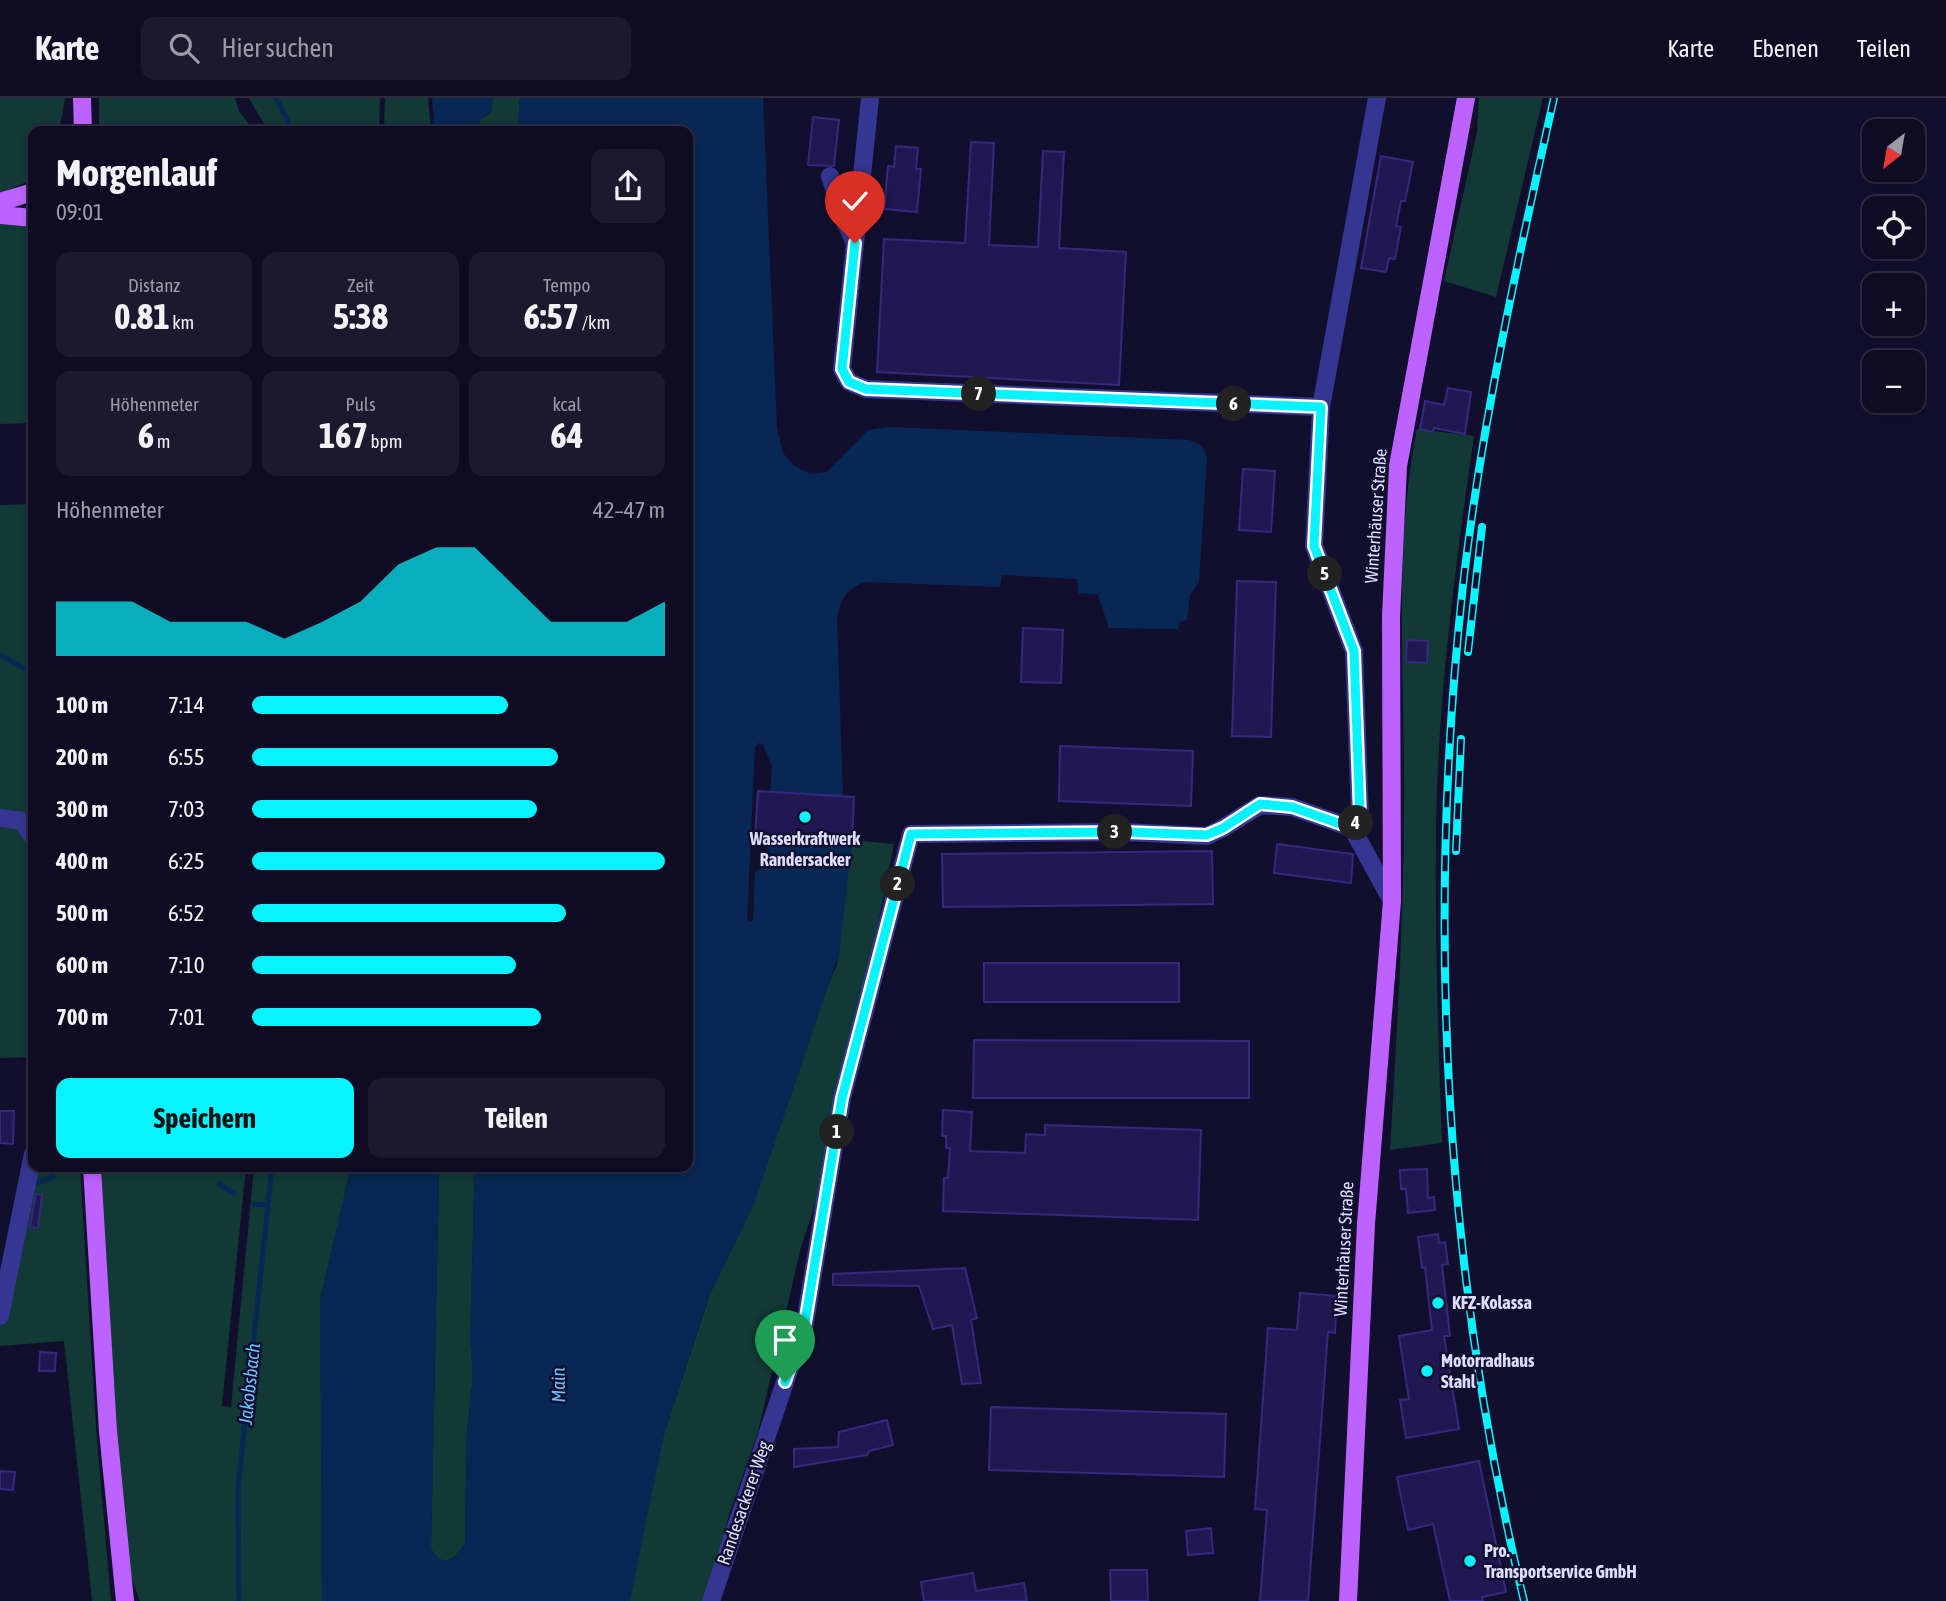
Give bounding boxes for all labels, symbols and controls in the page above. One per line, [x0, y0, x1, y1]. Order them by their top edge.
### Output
search box [141, 17, 631, 80]
text: Karte [35, 29, 99, 67]
icon: search [165, 29, 203, 67]
text: Hier suchen [221, 33, 334, 63]
text: Karte [1667, 35, 1714, 62]
text: Ebenen [1752, 35, 1819, 62]
text: Teilen [1857, 35, 1911, 62]
north arrow [1862, 119, 1925, 182]
map controls [1862, 119, 1925, 413]
button: share [591, 149, 665, 223]
text: Morgenlauf [56, 151, 217, 194]
pin [825, 171, 885, 243]
icon: check [836, 182, 874, 220]
button: locate [1862, 196, 1925, 259]
text: 09:01 [56, 199, 104, 225]
button: + [1862, 273, 1925, 336]
text: Distanz [128, 274, 180, 296]
text: Zeit [347, 274, 374, 296]
text: Tempo [543, 274, 591, 296]
text: 0.81 [114, 296, 170, 336]
text: 5:38 [333, 296, 388, 336]
text: 6:57 [523, 296, 579, 336]
text: km [170, 311, 194, 333]
text: /km [579, 311, 610, 333]
button: − [1862, 350, 1925, 413]
pin: 7 [962, 376, 996, 412]
text: 7 [974, 382, 983, 404]
pin: 6 [1216, 386, 1252, 422]
text: 6 [1229, 392, 1238, 414]
text: Höhenmeter [110, 393, 199, 415]
text: Puls [345, 393, 376, 415]
text: kcal [552, 393, 581, 415]
text: 6 [138, 415, 154, 455]
text: 167 [319, 415, 368, 455]
text: 64 [550, 415, 583, 455]
text: m [154, 430, 171, 452]
text: bpm [368, 430, 402, 452]
street label: Winterhäuser Straße [1360, 448, 1391, 584]
text: Höhenmeter [56, 497, 164, 523]
text: 42–47 m [593, 497, 665, 523]
pin: 5 [1308, 556, 1342, 592]
text: 5 [1320, 562, 1329, 584]
text: 100 m [56, 692, 108, 718]
text: 7:14 [168, 692, 205, 718]
text: 200 m [56, 744, 108, 770]
text: 6:55 [168, 744, 205, 770]
text: 300 m [56, 796, 108, 822]
text: 7:03 [168, 796, 205, 822]
pin: 4 [1338, 806, 1374, 840]
marker: Wasserkraftwerk Randersacker [797, 809, 813, 825]
text: 4 [1351, 811, 1360, 833]
pin: 3 [1098, 814, 1132, 850]
text: 3 [1110, 820, 1119, 842]
place label: Wasserkraftwerk Randersacker [749, 828, 861, 870]
text: 400 m [56, 848, 108, 874]
text: 6:25 [168, 848, 205, 874]
pin: 2 [880, 866, 916, 902]
text: 2 [893, 872, 902, 894]
text: 500 m [56, 900, 108, 926]
text: 6:52 [168, 900, 205, 926]
text: 600 m [56, 952, 108, 978]
text: 7:10 [168, 952, 205, 978]
text: 700 m [56, 1004, 108, 1030]
text: 7:01 [168, 1004, 205, 1030]
button: Speichern [56, 1078, 354, 1158]
button: Teilen [368, 1078, 665, 1158]
pin: 1 [820, 1114, 854, 1150]
text: 1 [832, 1120, 841, 1142]
street label: Winterhäuser Straße [1329, 1181, 1358, 1317]
place label: KFZ-Kolassa [1452, 1292, 1532, 1313]
marker: KFZ-Kolassa [1430, 1295, 1446, 1311]
pin [755, 1310, 815, 1382]
icon: arrive [766, 1321, 804, 1359]
water label: Jakobsbach [234, 1342, 264, 1427]
place label: Motorradhaus Stahl [1441, 1350, 1535, 1392]
marker: Motorradhaus Stahl [1419, 1363, 1435, 1379]
water label: Main [547, 1367, 569, 1403]
street label: Randesackerer Weg [713, 1438, 775, 1568]
place label: Pro. Transportservice GmbH [1484, 1540, 1637, 1582]
marker: Pro. Transportservice GmbH [1462, 1553, 1478, 1569]

